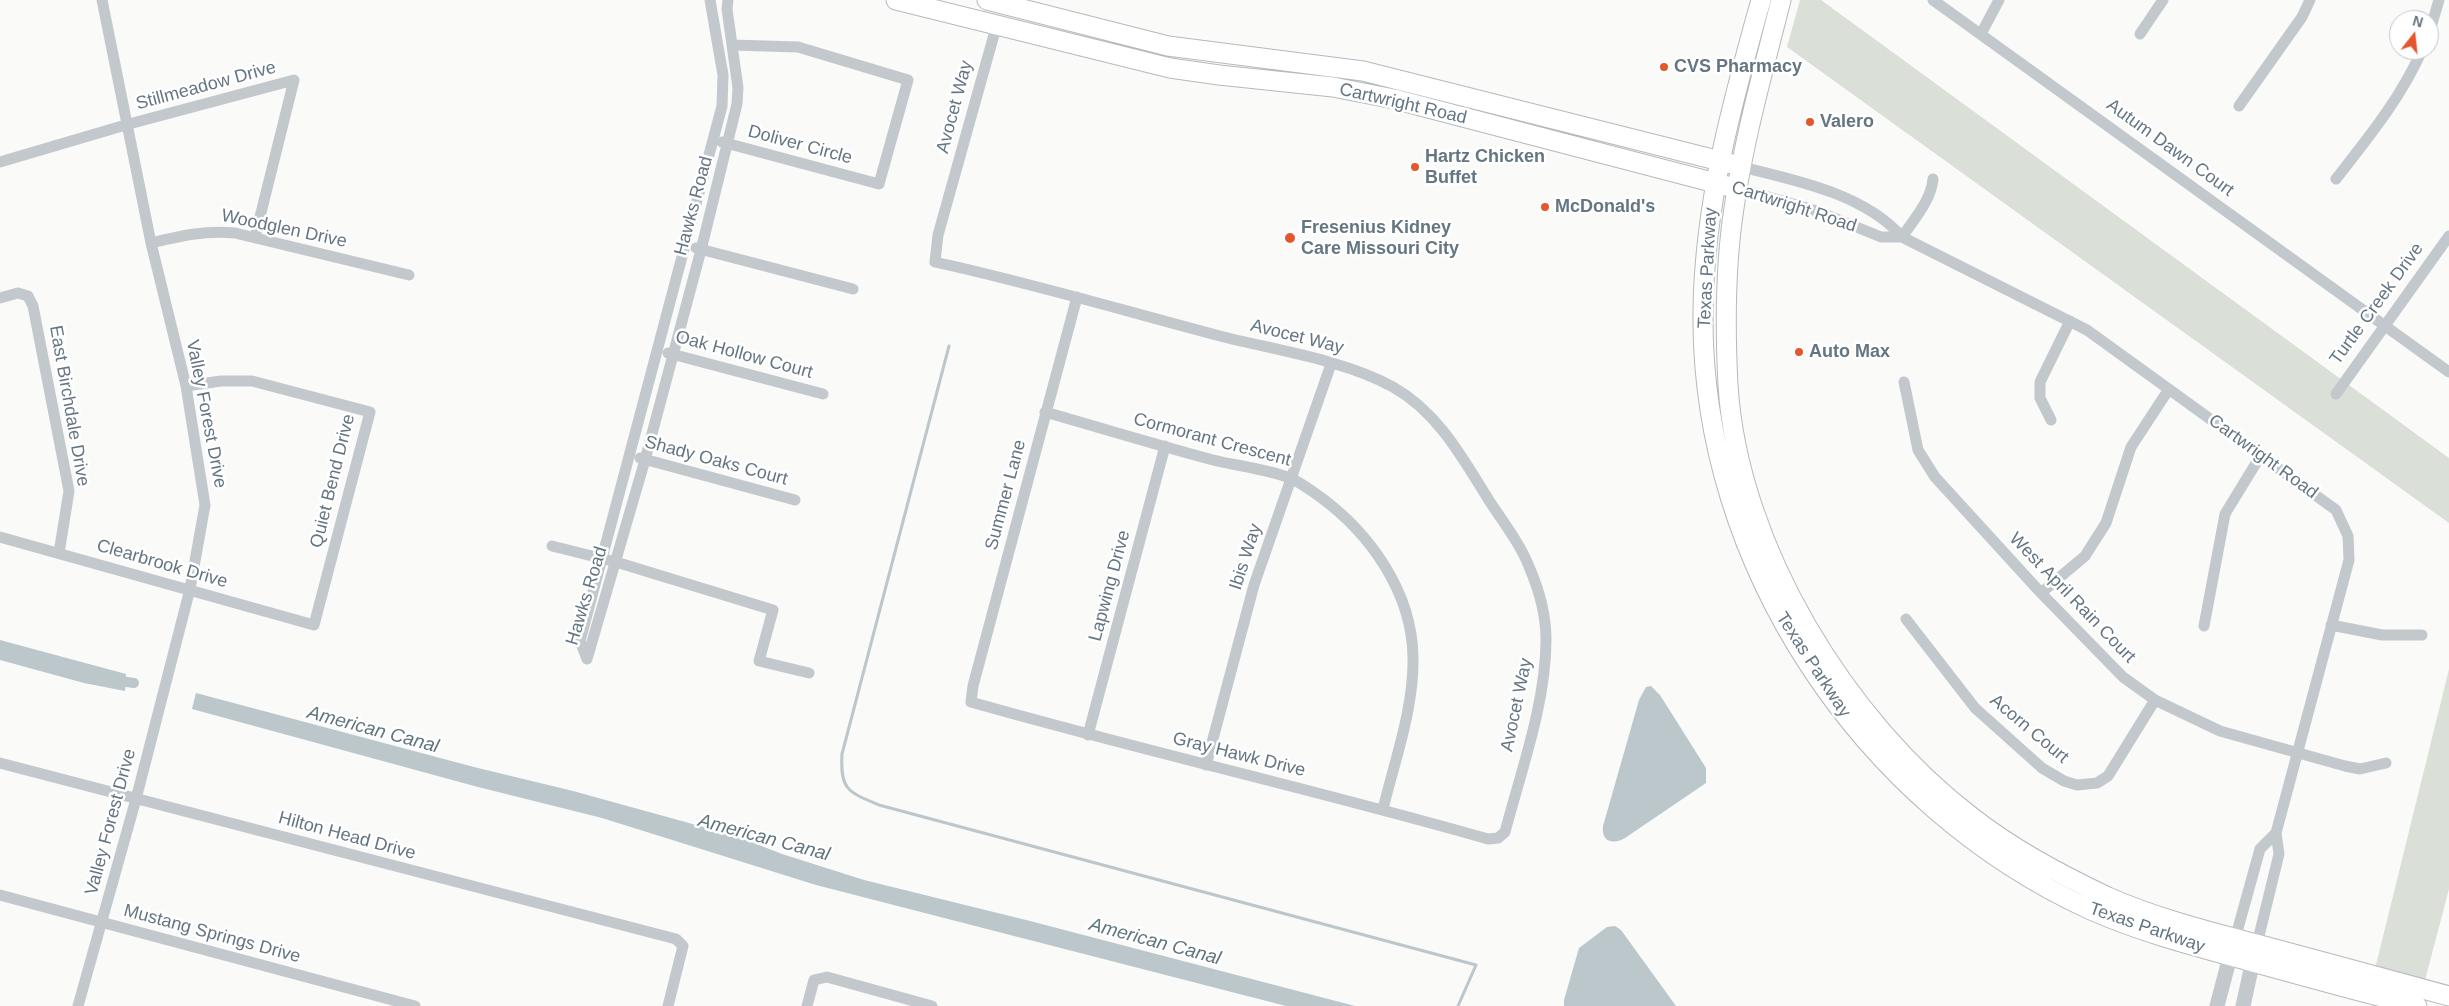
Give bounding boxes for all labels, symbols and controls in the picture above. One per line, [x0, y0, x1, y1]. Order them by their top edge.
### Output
north arrow [2389, 10, 2439, 60]
text: N [2411, 12, 2425, 31]
place label: CVS Pharmacy [1674, 56, 1802, 78]
street label: Stillmeadow Drive [134, 57, 278, 115]
street label: Avocet Way [932, 58, 978, 156]
marker: CVS Pharmacy [1658, 61, 1670, 73]
street label: Cartwright Road [1337, 79, 1469, 129]
street label: Autum Dawn Court [2102, 95, 2238, 201]
place label: Valero [1820, 111, 1874, 133]
marker: Valero [1804, 116, 1816, 128]
street label: Doliver Circle [746, 121, 854, 169]
place label: Hartz Chicken Buffet [1425, 146, 1545, 188]
street label: Hawks Road [670, 154, 718, 258]
marker: Hartz Chicken Buffet [1409, 161, 1421, 173]
street label: Cartwright Road [1729, 177, 1859, 237]
place label: McDonald's [1555, 196, 1655, 218]
marker: McDonald's [1539, 201, 1551, 213]
street label: Woodglen Drive [219, 205, 349, 253]
street label: Texas Parkway [1694, 207, 1722, 329]
place label: Fresenius Kidney Care Missouri City [1301, 217, 1459, 260]
marker: Fresenius Kidney Care Missouri City [1283, 231, 1297, 245]
street label: Turtle Creek Drive [2326, 239, 2428, 369]
street label: Avocet Way [1248, 315, 1346, 359]
street label: East Birchdale Drive [44, 324, 94, 488]
street label: Oak Hollow Court [673, 326, 815, 384]
street label: Valley Forest Drive [181, 338, 231, 490]
place label: Auto Max [1809, 341, 1890, 363]
marker: Auto Max [1793, 346, 1805, 358]
street label: Cormorant Crescent [1131, 409, 1293, 471]
street label: Cartwright Road [2204, 410, 2322, 504]
street label: Quiet Bend Drive [306, 412, 360, 550]
street label: Shady Oaks Court [642, 432, 790, 490]
street label: Summer Lane [981, 438, 1031, 552]
street label: Ibis Way [1225, 521, 1267, 593]
street label: Lapwing Drive [1085, 528, 1135, 644]
street label: West April Rain Court [2004, 528, 2140, 668]
street label: Clearbrook Drive [94, 535, 230, 593]
street label: Hawks Road [562, 544, 612, 648]
street label: Texas Parkway [1771, 608, 1855, 722]
street label: Avocet Way [1497, 656, 1537, 754]
street label: Acorn Court [1985, 690, 2073, 768]
water label: American Canal [305, 701, 441, 759]
street label: Gray Hawk Drive [1170, 728, 1308, 782]
street label: Valley Forest Drive [81, 746, 141, 898]
street label: Hilton Head Drive [276, 807, 418, 865]
water label: American Canal [696, 809, 832, 867]
street label: Texas Parkway [2086, 898, 2208, 958]
street label: Mustang Springs Drive [121, 900, 303, 968]
water label: American Canal [1087, 913, 1223, 971]

